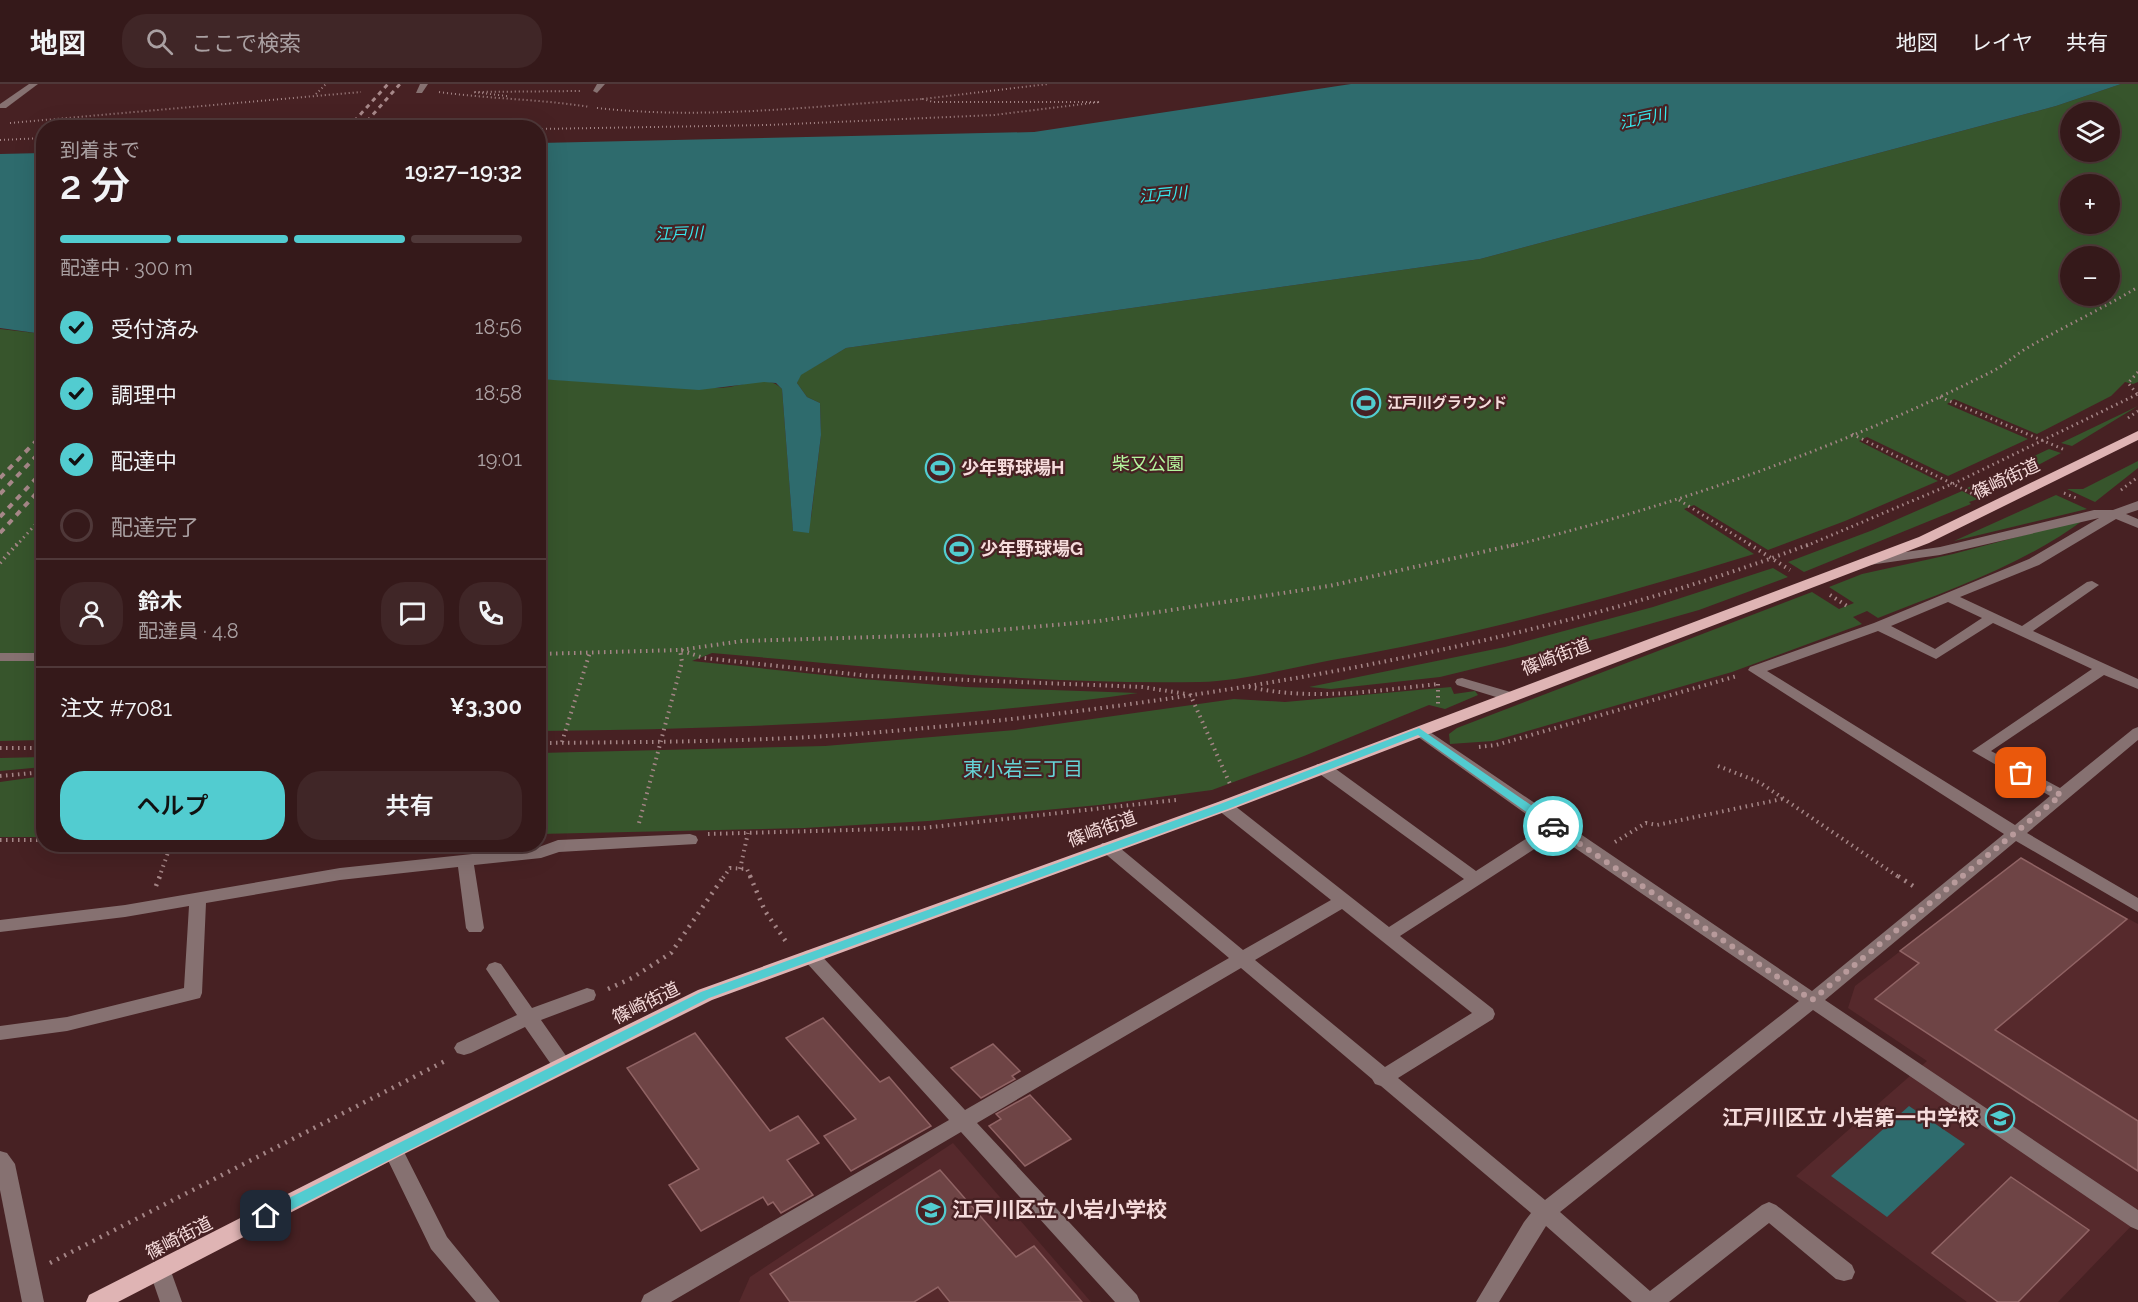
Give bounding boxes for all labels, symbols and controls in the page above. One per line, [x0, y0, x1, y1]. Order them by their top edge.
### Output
search box [122, 14, 542, 68]
icon: search [143, 25, 176, 58]
text: 地図 [30, 27, 86, 60]
text: ここで検索 [191, 30, 301, 56]
text: 地図 [1896, 30, 1938, 55]
text: レイヤ [1971, 30, 2033, 55]
text: 共有 [2066, 30, 2108, 55]
map controls [2060, 102, 2120, 306]
button: layers [2060, 102, 2120, 162]
water label: 江戸川 [1618, 104, 1671, 133]
text: 到着まで [60, 138, 140, 162]
text: 19:27–19:32 [405, 158, 522, 184]
text: 2 分 [60, 162, 130, 208]
button: + [2060, 174, 2120, 234]
water label: 江戸川 [1138, 183, 1190, 206]
water label: 江戸川 [655, 223, 705, 244]
button: − [2060, 246, 2120, 306]
text: 配達中 · 300 m [60, 256, 193, 280]
icon: check [60, 311, 93, 344]
text: 18:56 [475, 315, 522, 339]
text: 受付済み [111, 316, 199, 342]
icon: check [60, 377, 93, 410]
text: 18:58 [475, 381, 522, 405]
text: 調理中 [111, 382, 177, 408]
sports icon: 江戸川グラウンド [1350, 387, 1382, 419]
place label: 江戸川グラウンド [1387, 394, 1507, 412]
icon: check [60, 443, 93, 476]
text: 19:01 [477, 447, 522, 471]
text: 配達中 [111, 448, 177, 474]
sports icon: 少年野球場H [924, 452, 956, 484]
park label: 柴又公園 [1112, 453, 1184, 474]
street label: 篠崎街道 [1969, 454, 2043, 503]
place label: 少年野球場H [961, 457, 1064, 478]
text: 配達完了 [111, 514, 199, 540]
sports icon: 少年野球場G [943, 533, 975, 565]
place label: 少年野球場G [980, 538, 1083, 559]
button: person [60, 582, 123, 645]
button: chat [381, 582, 444, 645]
button: phone [459, 582, 522, 645]
text: 鈴木 [138, 588, 182, 614]
text: 配達員 · 4.8 [138, 619, 239, 643]
street label: 篠崎街道 [1518, 634, 1593, 679]
text: ¥3,300 [450, 693, 522, 719]
text: 注文 #7081 [60, 695, 172, 721]
pin [1995, 747, 2046, 798]
icon: bag [2004, 756, 2037, 789]
district label: 東小岩三丁目 [963, 757, 1083, 781]
button: ヘルプ [60, 771, 285, 840]
button: 共有 [297, 771, 522, 840]
courier [1523, 796, 1583, 856]
street label: 篠崎街道 [1064, 806, 1139, 851]
icon: car [1537, 810, 1570, 843]
street label: 篠崎街道 [609, 977, 683, 1028]
school or university icon: 江戸川区立 小岩第一中学校 [1984, 1102, 2016, 1134]
place label: 江戸川区立 小岩第一中学校 [1722, 1105, 1979, 1130]
pin [240, 1190, 291, 1241]
school or university icon: 江戸川区立 小岩小学校 [915, 1194, 947, 1226]
place label: 江戸川区立 小岩小学校 [952, 1197, 1167, 1222]
icon: home [249, 1199, 282, 1232]
street label: 篠崎街道 [142, 1212, 216, 1263]

